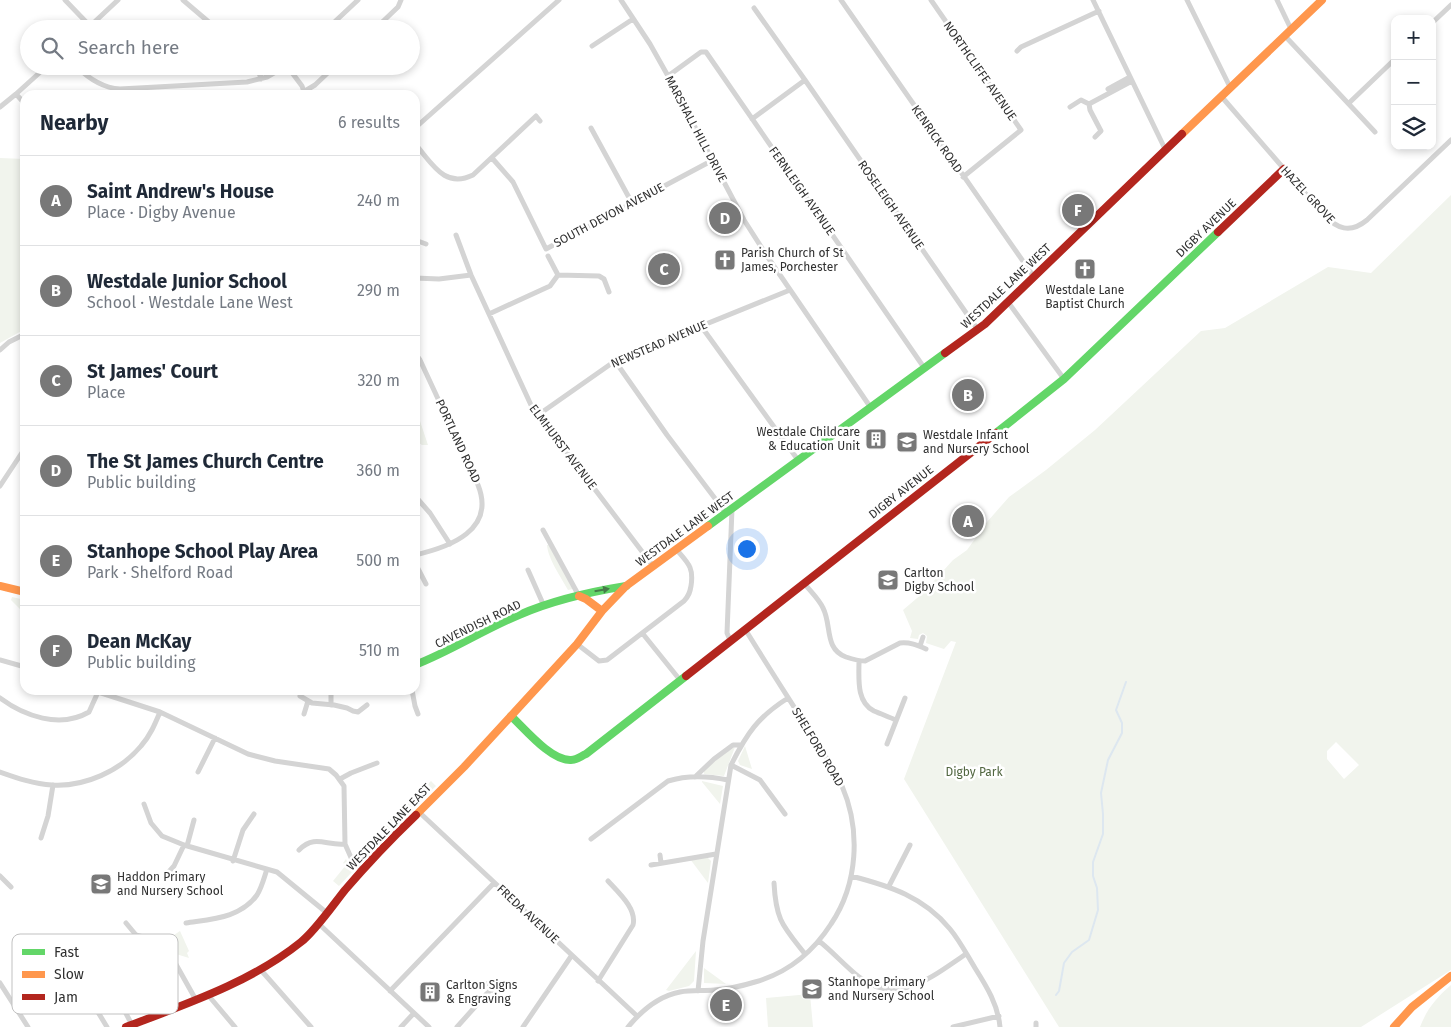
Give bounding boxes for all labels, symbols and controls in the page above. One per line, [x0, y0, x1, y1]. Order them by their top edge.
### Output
map controls [1391, 15, 1436, 150]
button: + [1391, 15, 1436, 60]
street label: NORTHCLIFFE AVENUE [940, 19, 1020, 123]
search box [20, 20, 420, 75]
icon: search [38, 34, 66, 62]
text: Search here [78, 36, 179, 59]
button: − [1391, 60, 1436, 105]
street label: MARSHALL HILL DRIVE [662, 73, 730, 185]
street label: KENRICK ROAD [908, 102, 966, 176]
button: layers [1391, 105, 1436, 150]
text: Nearby [40, 110, 108, 136]
text: 6 results [338, 113, 400, 132]
street label: FERNLEIGH AVENUE [766, 144, 838, 238]
street label: ROSELEIGH AVENUE [855, 158, 927, 252]
street label: HAZEL GROVE [1278, 164, 1338, 226]
text: Saint Andrew's House [87, 180, 274, 203]
street label: SOUTH DEVON AVENUE [551, 180, 667, 250]
text: A [51, 191, 61, 210]
text: 240 m [357, 191, 400, 210]
pin: F [1062, 191, 1094, 229]
street label: DIGBY AVENUE [1173, 196, 1239, 260]
pin: D [709, 199, 741, 237]
text: Place · Digby Avenue [87, 203, 236, 222]
street label: WESTDALE LANE WEST [958, 240, 1055, 331]
place label: Parish Church of St James, Porchester [741, 246, 844, 274]
church icon: Parish Church of St James, Porchester [713, 248, 737, 272]
pin: C [648, 250, 680, 288]
church icon: Westdale Lane Baptist Church [1073, 257, 1097, 281]
text: Westdale Junior School [87, 270, 287, 293]
text: B [51, 281, 61, 300]
text: 290 m [357, 281, 400, 300]
place label: Westdale Lane Baptist Church [1045, 283, 1125, 311]
text: School · Westdale Lane West [87, 293, 293, 312]
street label: NEWSTEAD AVENUE [609, 317, 709, 371]
text: St James' Court [87, 360, 218, 383]
text: C [51, 371, 61, 390]
text: 320 m [357, 371, 400, 390]
pin: B [952, 376, 984, 414]
text: Place [87, 383, 126, 402]
street label: PORTLAND ROAD [433, 397, 484, 485]
street label: ELMHURST AVENUE [526, 402, 600, 492]
place label: Westdale Childcare & Education Unit [757, 425, 861, 453]
building icon: Westdale Childcare & Education Unit [864, 427, 888, 451]
place label: Westdale Infant and Nursery School [923, 428, 1030, 456]
school or university icon: Westdale Infant and Nursery School [895, 430, 919, 454]
text: The St James Church Centre [87, 450, 324, 473]
text: D [51, 461, 61, 480]
text: 360 m [357, 461, 400, 480]
street label: DIGBY AVENUE [866, 462, 936, 522]
text: Public building [87, 473, 195, 492]
street label: WESTDALE LANE WEST [633, 488, 738, 569]
pin: A [952, 502, 984, 540]
your location [734, 536, 760, 562]
text: Stanhope School Play Area [87, 540, 318, 563]
text: E [52, 551, 60, 570]
text: 500 m [356, 551, 400, 570]
text: Park · Shelford Road [87, 563, 233, 582]
place label: Carlton Digby School [904, 566, 975, 594]
school or university icon: Carlton Digby School [876, 568, 900, 592]
one-way arrow [595, 586, 610, 594]
street label: CAVENDISH ROAD [433, 597, 523, 651]
text: Dean McKay [87, 630, 191, 653]
text: F [52, 641, 60, 660]
text: 510 m [359, 641, 400, 660]
text: Public building [87, 653, 195, 672]
street label: SHELFORD ROAD [789, 705, 847, 789]
park label: Digby Park [945, 765, 1003, 779]
street label: WESTDALE LANE EAST [344, 780, 435, 873]
place label: Haddon Primary and Nursery School [117, 870, 224, 898]
school or university icon: Haddon Primary and Nursery School [89, 872, 113, 896]
street label: FREDA AVENUE [494, 882, 562, 946]
legend [12, 934, 178, 1014]
text: Fast [54, 944, 80, 961]
text: Slow [54, 966, 84, 983]
place label: Stanhope Primary and Nursery School [828, 975, 935, 1003]
school or university icon: Stanhope Primary and Nursery School [800, 977, 824, 1001]
place label: Carlton Signs & Engraving [446, 978, 518, 1006]
building icon: Carlton Signs & Engraving [418, 980, 442, 1004]
pin: E [710, 986, 742, 1024]
text: Jam [54, 989, 78, 1006]

